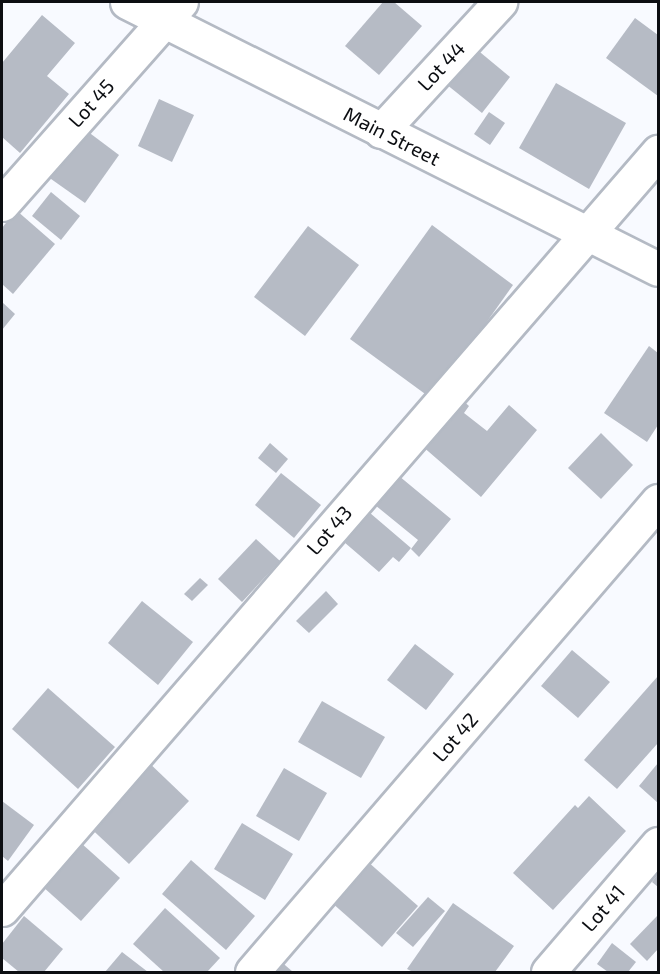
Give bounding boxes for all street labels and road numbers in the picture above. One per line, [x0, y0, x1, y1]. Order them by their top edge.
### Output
street label: Lot 44 [412, 37, 470, 95]
street label: Lot 45 [63, 74, 119, 132]
street label: Main Street [340, 101, 444, 171]
street label: Lot 43 [301, 501, 357, 559]
street label: Lot 42 [427, 708, 483, 766]
street label: Lot 41 [576, 880, 630, 936]

